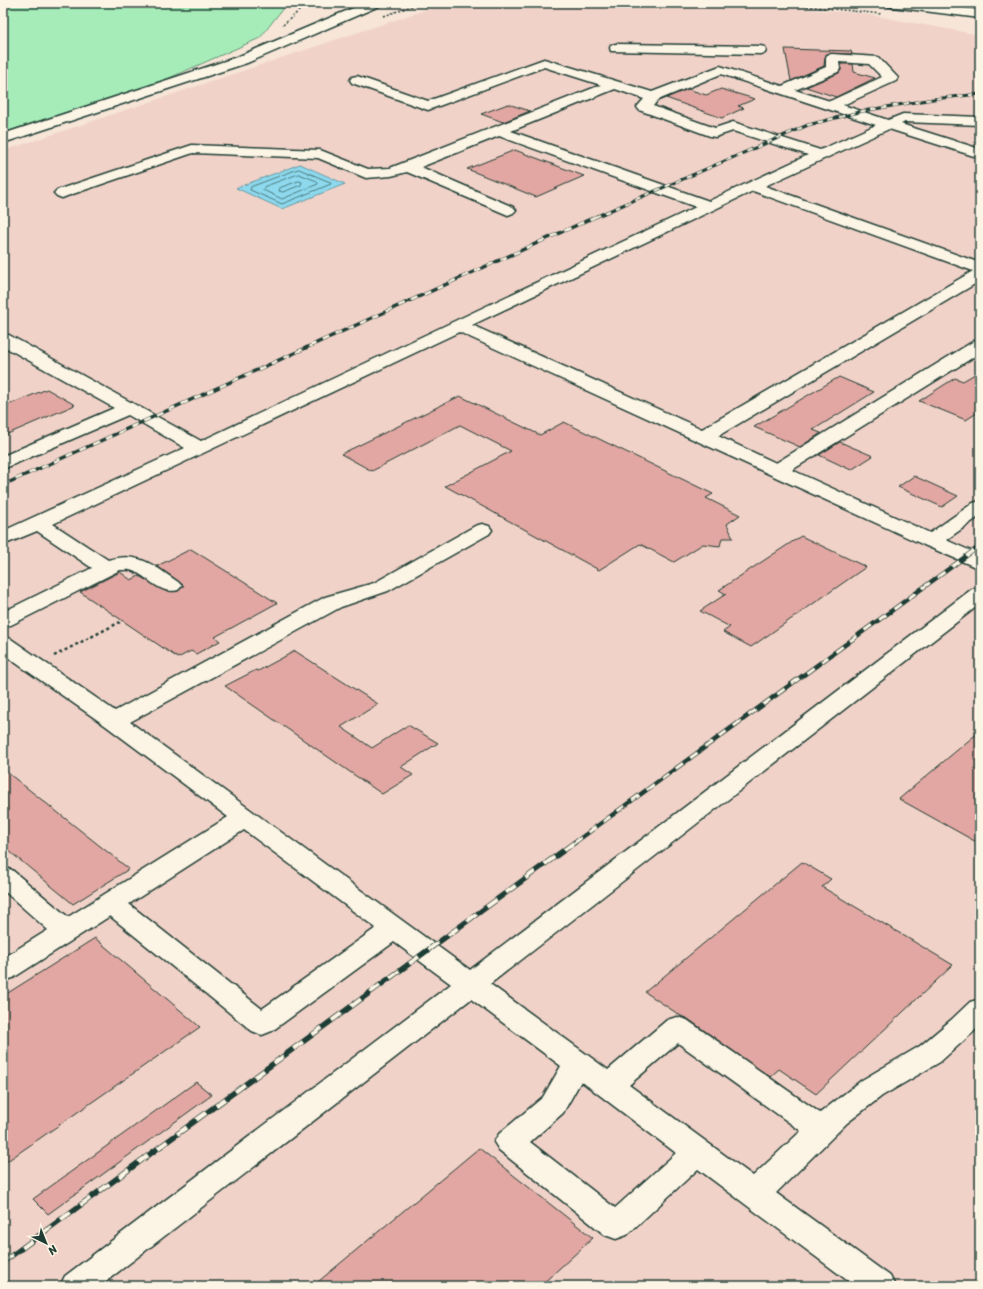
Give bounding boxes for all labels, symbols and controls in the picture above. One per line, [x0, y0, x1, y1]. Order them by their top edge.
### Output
north arrow [26, 1223, 66, 1263]
text: N [43, 1240, 62, 1260]

